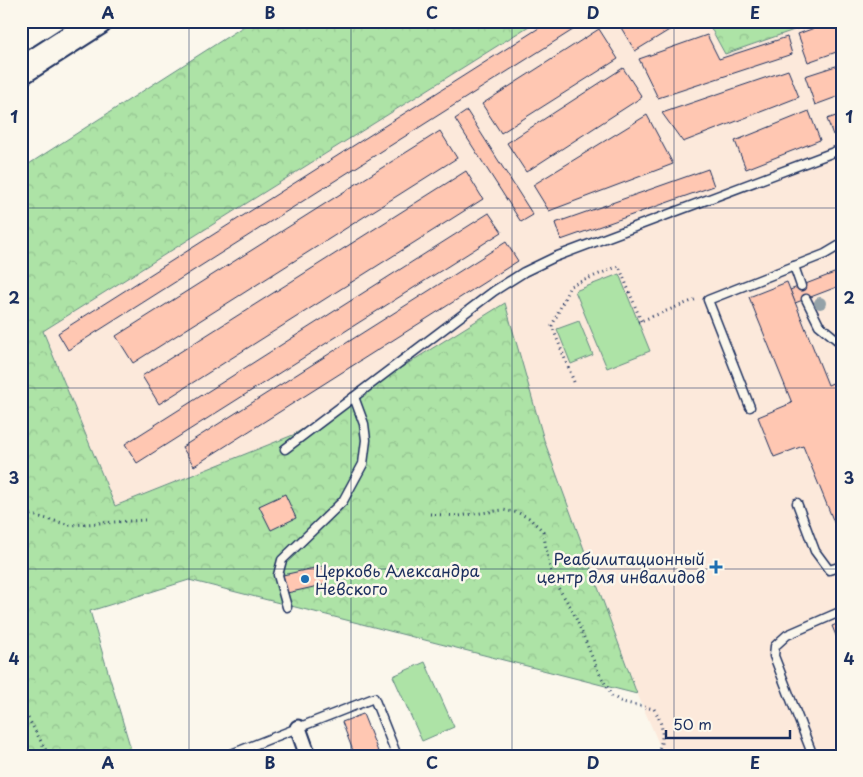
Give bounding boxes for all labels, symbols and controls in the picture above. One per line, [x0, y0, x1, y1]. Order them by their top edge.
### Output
text: A [102, 0, 115, 24]
text: B [265, 0, 276, 24]
text: C [426, 0, 438, 24]
text: D [587, 0, 599, 24]
text: E [750, 0, 760, 24]
text: 1 [10, 104, 18, 128]
text: 1 [845, 104, 853, 128]
text: 2 [8, 285, 20, 309]
text: 2 [843, 285, 855, 309]
text: 3 [9, 465, 19, 489]
text: 3 [844, 465, 854, 489]
place label: Реабилитационный центр для инвалидов [537, 546, 705, 588]
place label: Церковь Александра Невского [315, 558, 480, 600]
marker: Реабилитационный центр для инвалидов [709, 560, 723, 574]
marker: Церковь Александра Невского [299, 573, 311, 585]
text: 4 [9, 646, 20, 670]
text: 4 [844, 646, 855, 670]
scale bar [666, 707, 789, 739]
text: 50 m [673, 712, 712, 735]
text: A [102, 750, 115, 774]
text: B [265, 750, 276, 774]
text: C [426, 750, 438, 774]
text: D [587, 750, 599, 774]
text: E [750, 750, 760, 774]

